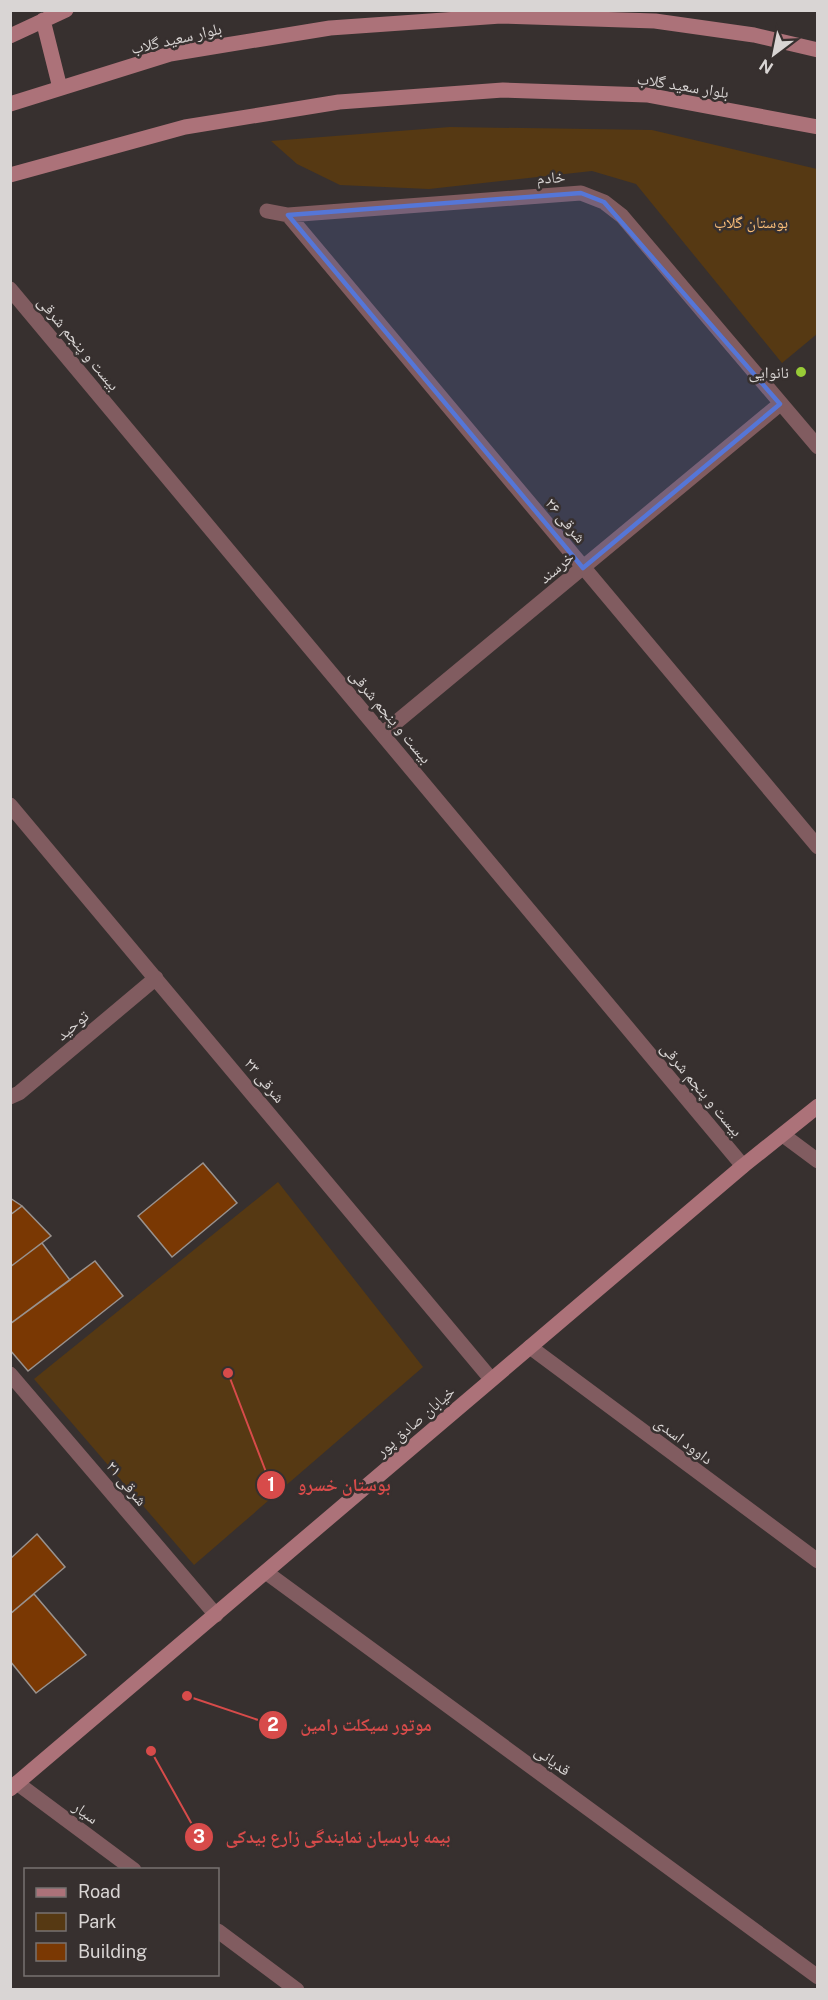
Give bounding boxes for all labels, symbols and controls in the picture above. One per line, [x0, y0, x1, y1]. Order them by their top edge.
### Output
street label: بلوار سعید گلاب [129, 19, 223, 58]
north arrow [744, 24, 804, 84]
text: N [756, 55, 777, 78]
street label: بلوار سعید گلاب [636, 69, 730, 102]
street label: خادم [536, 167, 566, 189]
park label: بوستان گلاب [714, 213, 788, 233]
street label: بیست و پنجم شرقی [33, 292, 123, 395]
place label: نانوایی [748, 363, 789, 383]
marker: نانوایی [794, 365, 808, 379]
street label: ۲۶ شرقی [541, 494, 590, 547]
street label: خرسند [535, 547, 578, 587]
street label: بیست و پنجم شرقی [345, 665, 435, 768]
street label: توحید [52, 1006, 93, 1044]
street label: بیست و پنجم شرقی [656, 1038, 746, 1141]
street label: ۲۳ شرقی [240, 1054, 289, 1107]
street label: خیابان صادق پور [371, 1382, 459, 1462]
street label: داوود اسدی [650, 1412, 716, 1469]
street label: ۲۱ شرقی [102, 1457, 151, 1510]
callout: بوستان خسرو [256, 1467, 403, 1503]
text: 1 [267, 1474, 275, 1495]
text: بوستان خسرو [297, 1474, 391, 1496]
callout: موتور سیکلت رامین [258, 1707, 443, 1743]
text: 2 [267, 1714, 279, 1735]
text: موتور سیکلت رامین [300, 1714, 432, 1736]
street label: قدیانی [531, 1741, 574, 1780]
street label: سیار [69, 1796, 102, 1828]
callout: بیمه پارسیان نمایندگی زارع بیدکی [184, 1819, 463, 1855]
text: 3 [193, 1826, 205, 1847]
text: بیمه پارسیان نمایندگی زارع بیدکی [226, 1826, 451, 1848]
legend [24, 1868, 219, 1976]
text: Road [78, 1881, 121, 1902]
text: Park [78, 1911, 116, 1932]
text: Building [78, 1941, 147, 1962]

